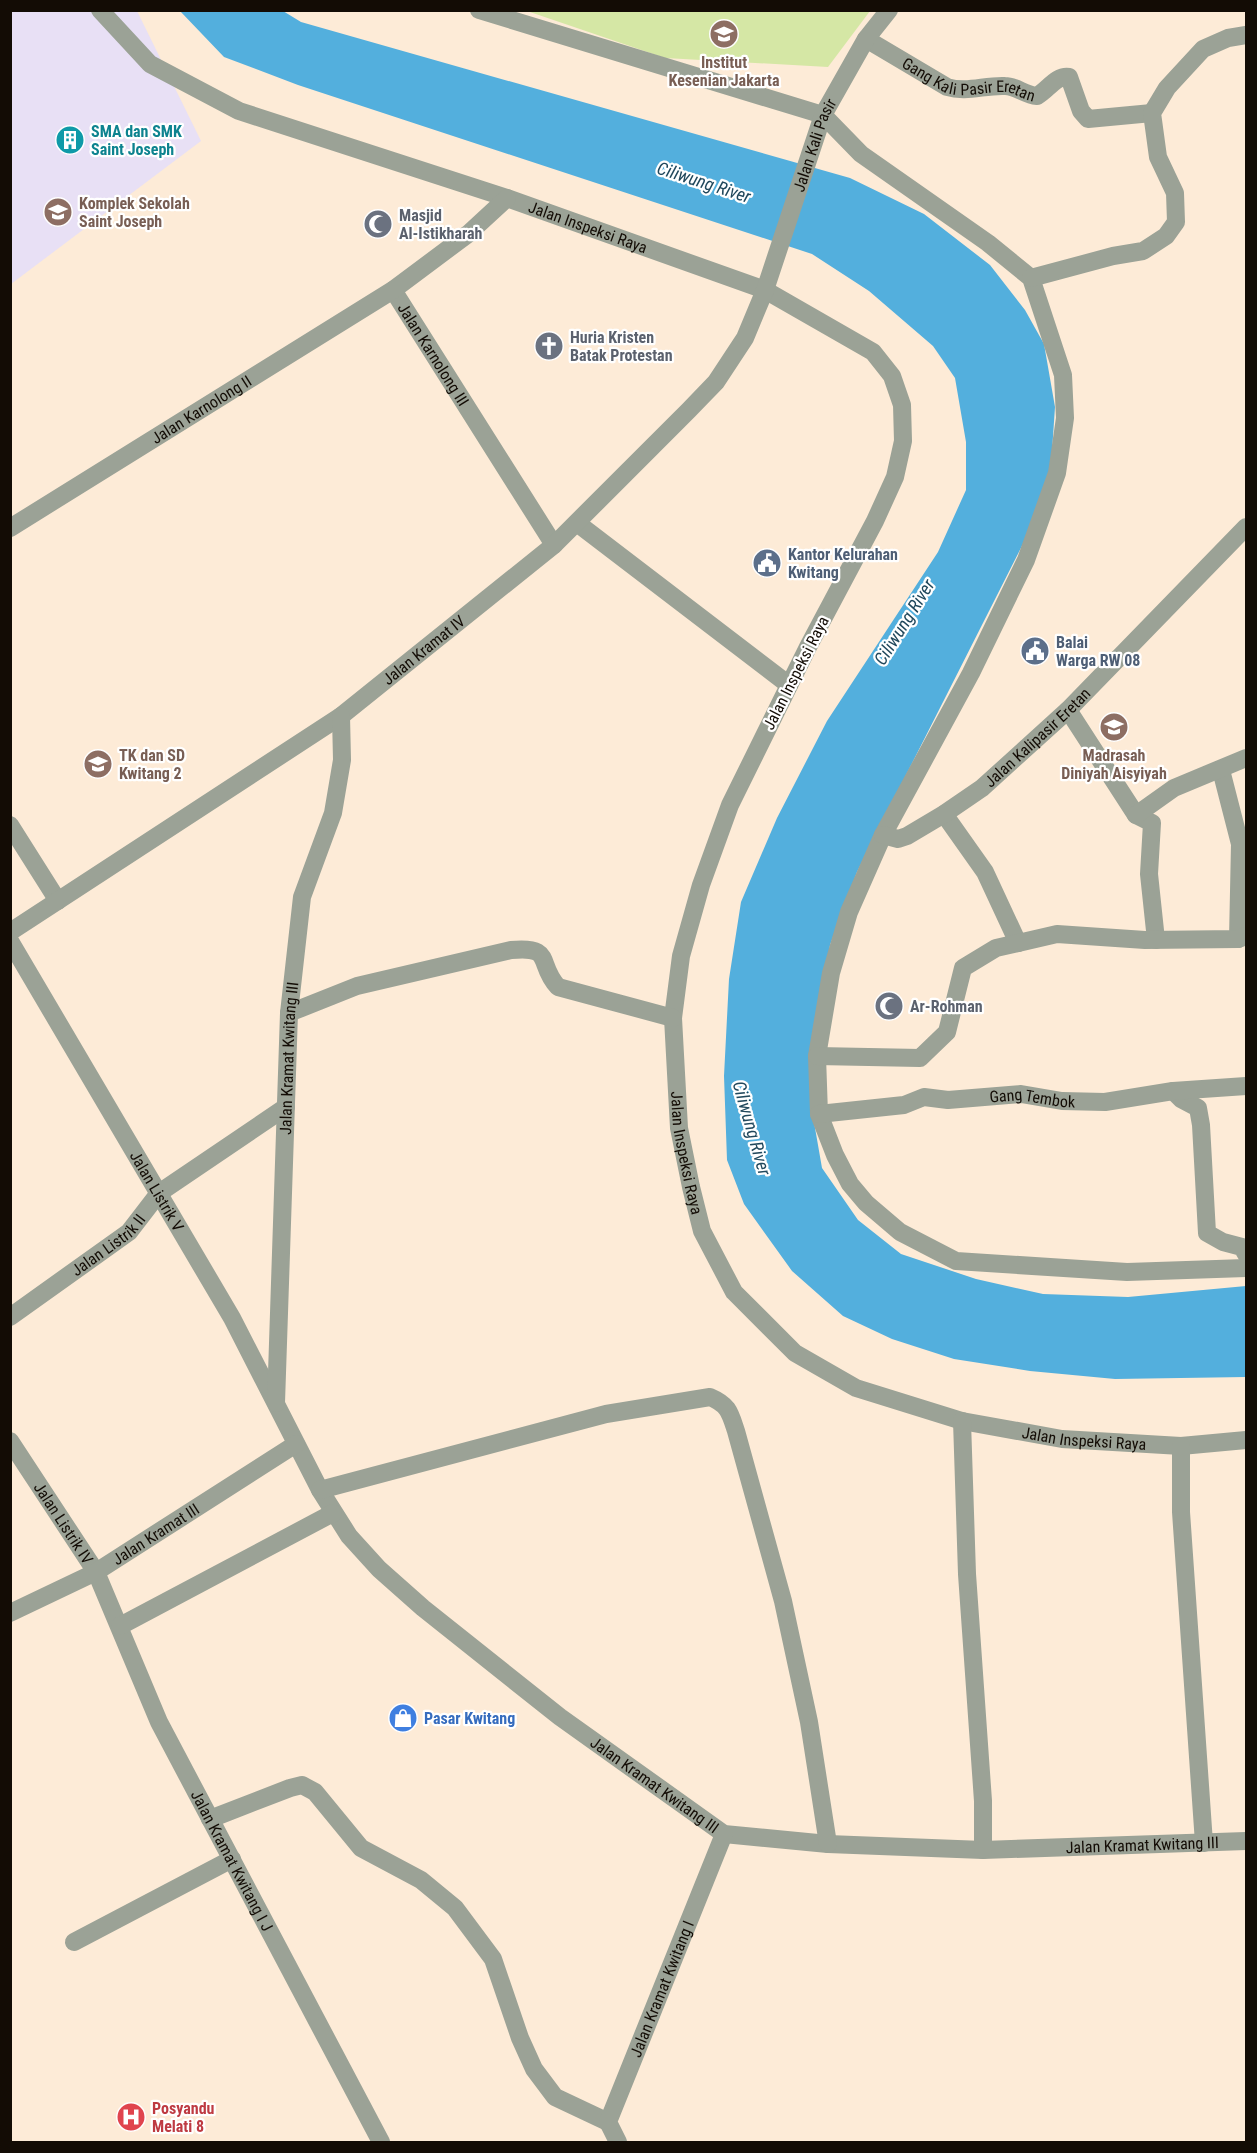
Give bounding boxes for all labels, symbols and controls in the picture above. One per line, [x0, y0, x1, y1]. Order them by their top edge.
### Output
school or university icon: Institut Kesenian Jakarta [708, 18, 740, 50]
place label: Institut Kesenian Jakarta [669, 53, 780, 90]
street label: Gang Kali Pasir Eretan [899, 53, 1037, 105]
street label: Jalan Kali Pasir [789, 95, 840, 194]
place label: SMA dan SMK Saint Joseph [91, 122, 182, 159]
building icon: SMA dan SMK Saint Joseph [54, 124, 86, 156]
water label: Ciliwung River [655, 157, 754, 207]
place label: Komplek Sekolah Saint Joseph [79, 194, 190, 231]
school or university icon: Komplek Sekolah Saint Joseph [42, 196, 74, 228]
street label: Jalan Inspeksi Raya [526, 197, 650, 257]
place label: Masjid Al-Istikharah [399, 206, 483, 243]
mosque icon: Masjid Al-Istikharah [362, 208, 394, 240]
street label: Jalan Karnolong III [394, 299, 473, 409]
place label: Huria Kristen Batak Protestan [570, 328, 673, 365]
church icon: Huria Kristen Batak Protestan [533, 330, 565, 362]
street label: Jalan Karnolong II [148, 371, 255, 447]
place label: Kantor Kelurahan Kwitang [788, 545, 898, 582]
public building icon: Kantor Kelurahan Kwitang [751, 547, 783, 579]
water label: Ciliwung River [869, 575, 939, 669]
street label: Jalan Kramat IV [378, 611, 469, 689]
street label: Jalan Inspeksi Raya [759, 613, 833, 733]
place label: Balai Warga RW 08 [1056, 633, 1140, 670]
public building icon: Balai Warga RW 08 [1019, 635, 1051, 667]
street label: Jalan Kalipasir Eretan [980, 684, 1094, 791]
school or university icon: Madrasah Diniyah Aisyiyah [1098, 711, 1130, 743]
place label: TK dan SD Kwitang 2 [119, 746, 185, 783]
place label: Madrasah Diniyah Aisyiyah [1061, 746, 1167, 783]
school or university icon: TK dan SD Kwitang 2 [82, 748, 114, 780]
street label: Jalan Kramat Kwitang III [275, 981, 302, 1135]
mosque icon: Ar-Rohman [873, 990, 905, 1022]
place label: Ar-Rohman [910, 997, 983, 1016]
water label: Ciliwung River [729, 1078, 776, 1178]
street label: Gang Tembok [989, 1084, 1076, 1111]
street label: Jalan Inspeksi Raya [668, 1091, 707, 1216]
street label: Jalan Listrik V [126, 1147, 188, 1234]
street label: Jalan Listrik II [68, 1210, 149, 1280]
street label: Jalan Inspeksi Raya [1021, 1422, 1147, 1453]
street label: Jalan Listrik IV [30, 1478, 98, 1567]
street label: Jalan Kramat III [109, 1499, 202, 1569]
shop icon: Pasar Kwitang [387, 1702, 419, 1734]
place label: Pasar Kwitang [424, 1709, 515, 1728]
street label: Jalan Kramat Kwitang III [587, 1732, 723, 1837]
street label: Jalan Kramat Kwitang I J [187, 1787, 277, 1934]
street label: Jalan Kramat Kwitang III [1065, 1832, 1219, 1857]
street label: Jalan Kramat Kwitang I [626, 1918, 698, 2060]
place label: Posyandu Melati 8 [152, 2099, 215, 2136]
hospital icon: Posyandu Melati 8 [115, 2101, 147, 2133]

